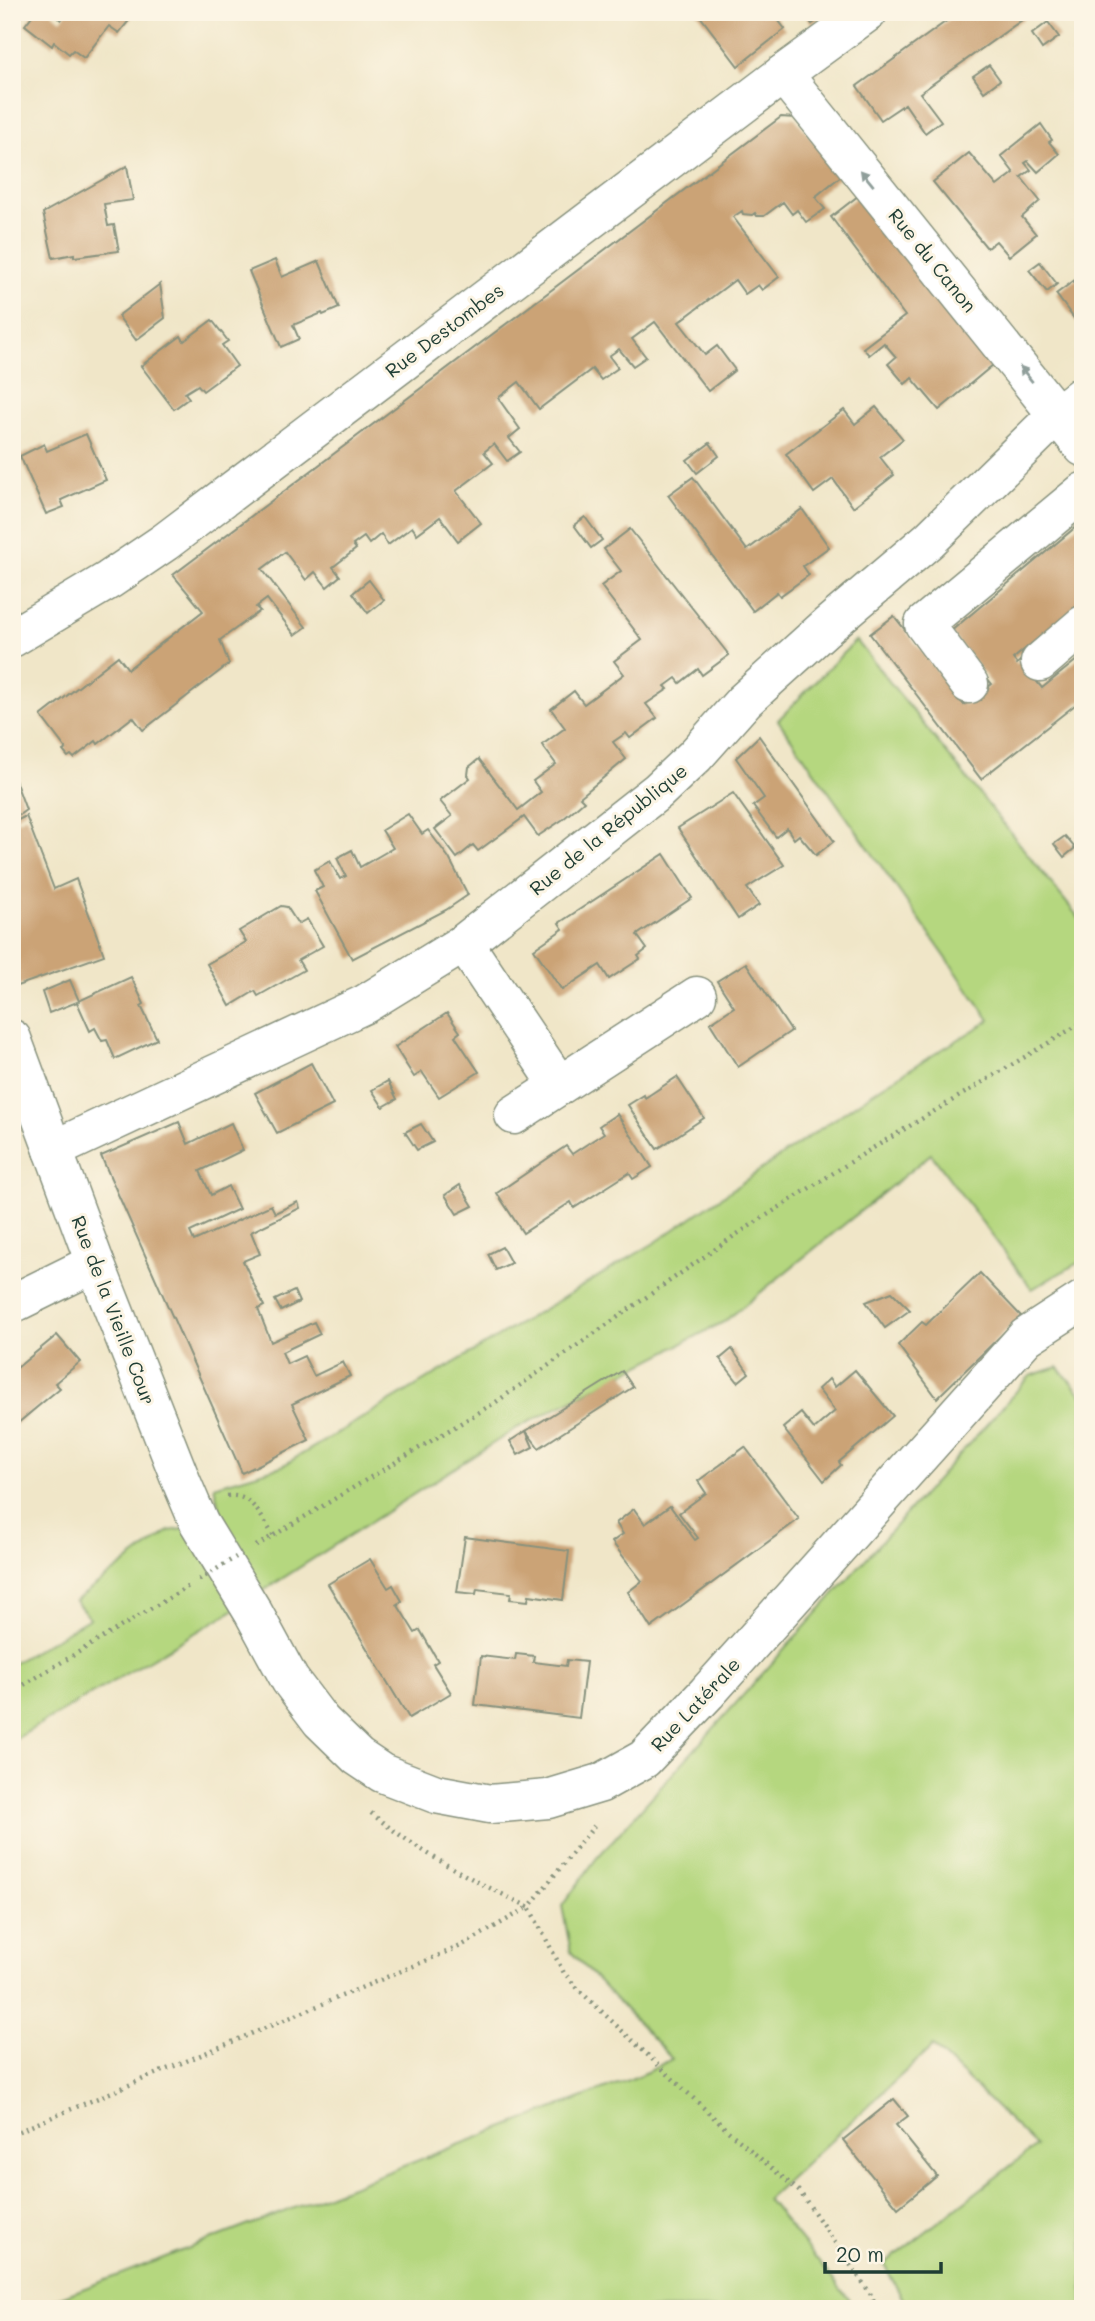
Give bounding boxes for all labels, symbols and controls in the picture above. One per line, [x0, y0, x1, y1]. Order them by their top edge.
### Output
one-way arrow [860, 170, 875, 188]
street label: Rue du Canon [883, 203, 983, 317]
street label: Rue Destombes [380, 277, 508, 383]
one-way arrow [1018, 366, 1033, 384]
street label: Rue de la République [524, 758, 692, 900]
street label: Rue de la Vieille Cour [66, 1212, 162, 1408]
street label: Rue Latérale [645, 1651, 745, 1757]
scale bar [825, 2230, 941, 2274]
text: 20 m [836, 2240, 884, 2267]

